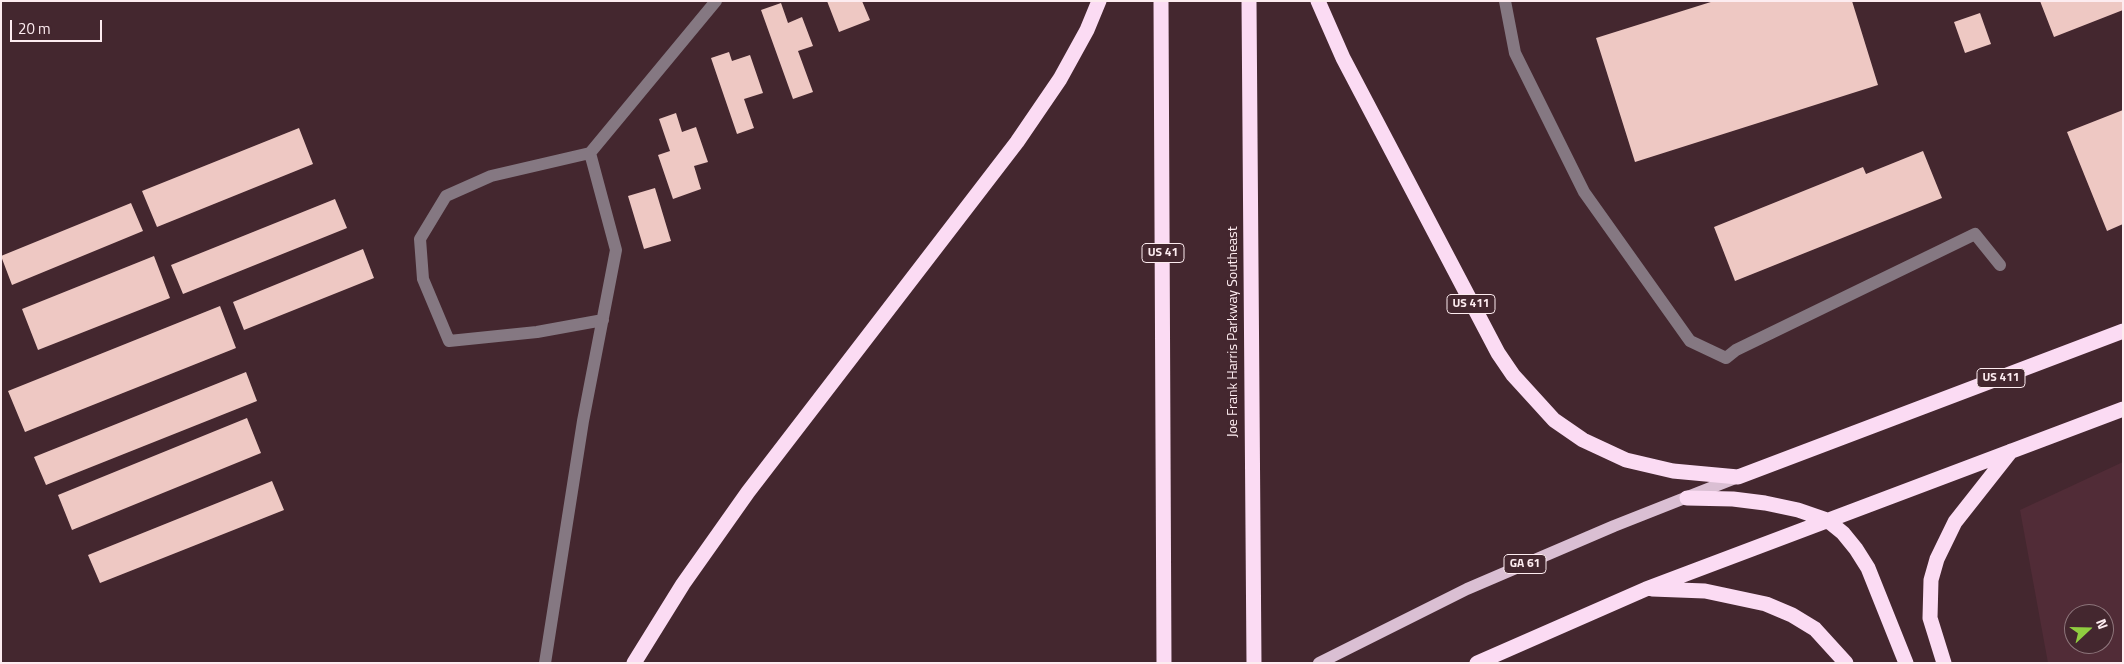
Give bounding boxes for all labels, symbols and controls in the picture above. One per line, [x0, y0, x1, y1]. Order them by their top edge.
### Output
scale bar [12, 10, 105, 42]
text: 20 m [18, 17, 51, 40]
street label: Joe Frank Harris Parkway Southeast [1226, 226, 1242, 438]
road number: US 41 [1142, 244, 1184, 262]
road number: US 411 [1447, 294, 1495, 314]
road number: US 411 [1977, 368, 2025, 388]
road number: GA 61 [1504, 554, 1546, 574]
north arrow [2064, 604, 2114, 654]
text: N [2091, 616, 2114, 632]

